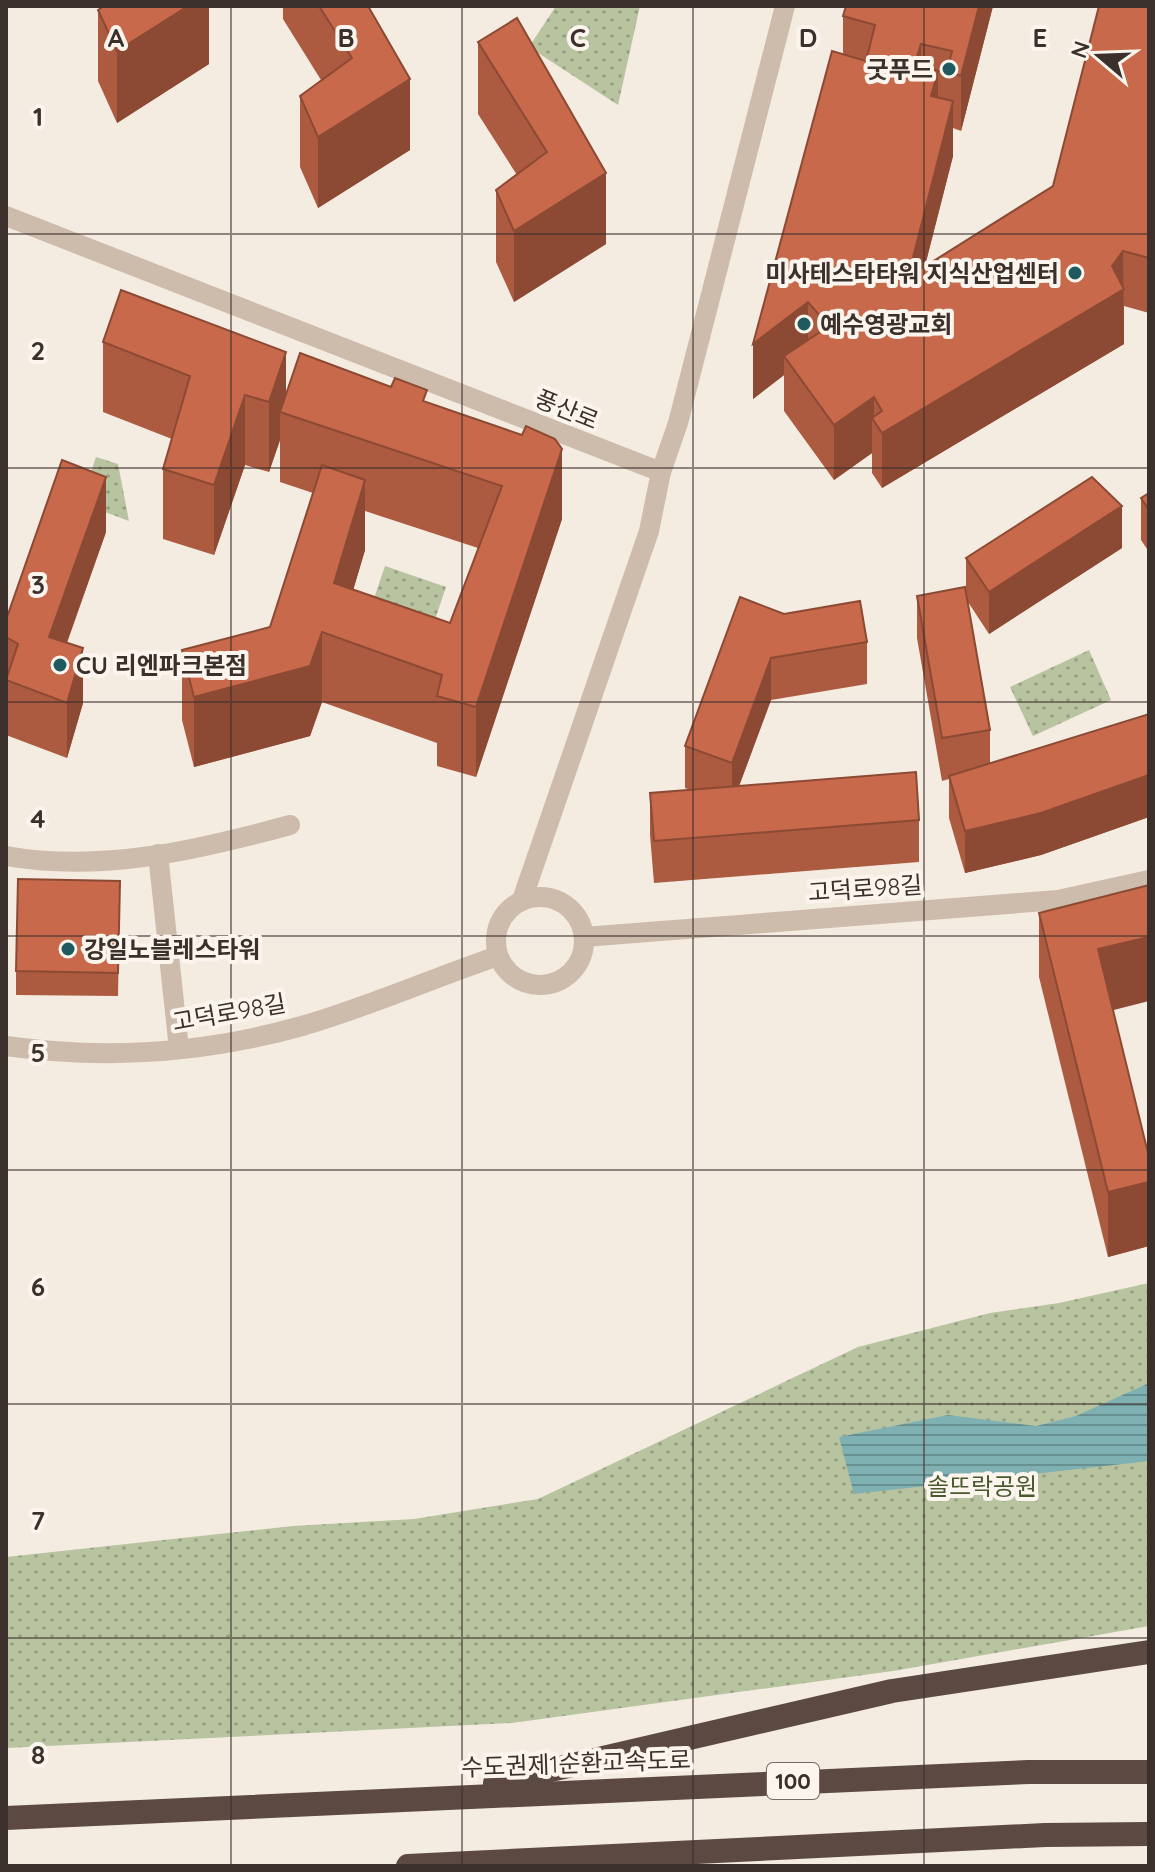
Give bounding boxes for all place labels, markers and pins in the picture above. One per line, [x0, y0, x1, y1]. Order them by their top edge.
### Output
place label: 굿푸드 [867, 54, 933, 84]
marker: 굿푸드 [940, 60, 958, 78]
place label: 미사테스타타워 지식산업센터 [765, 258, 1059, 288]
marker: 미사테스타타워 지식산업센터 [1066, 264, 1084, 282]
place label: 예수영광교회 [820, 309, 952, 339]
marker: 예수영광교회 [795, 315, 813, 333]
place label: CU 리엔파크본점 [76, 650, 247, 680]
marker: CU 리엔파크본점 [51, 656, 69, 674]
place label: 강일노블레스타워 [84, 934, 261, 964]
marker: 강일노블레스타워 [59, 940, 77, 958]

